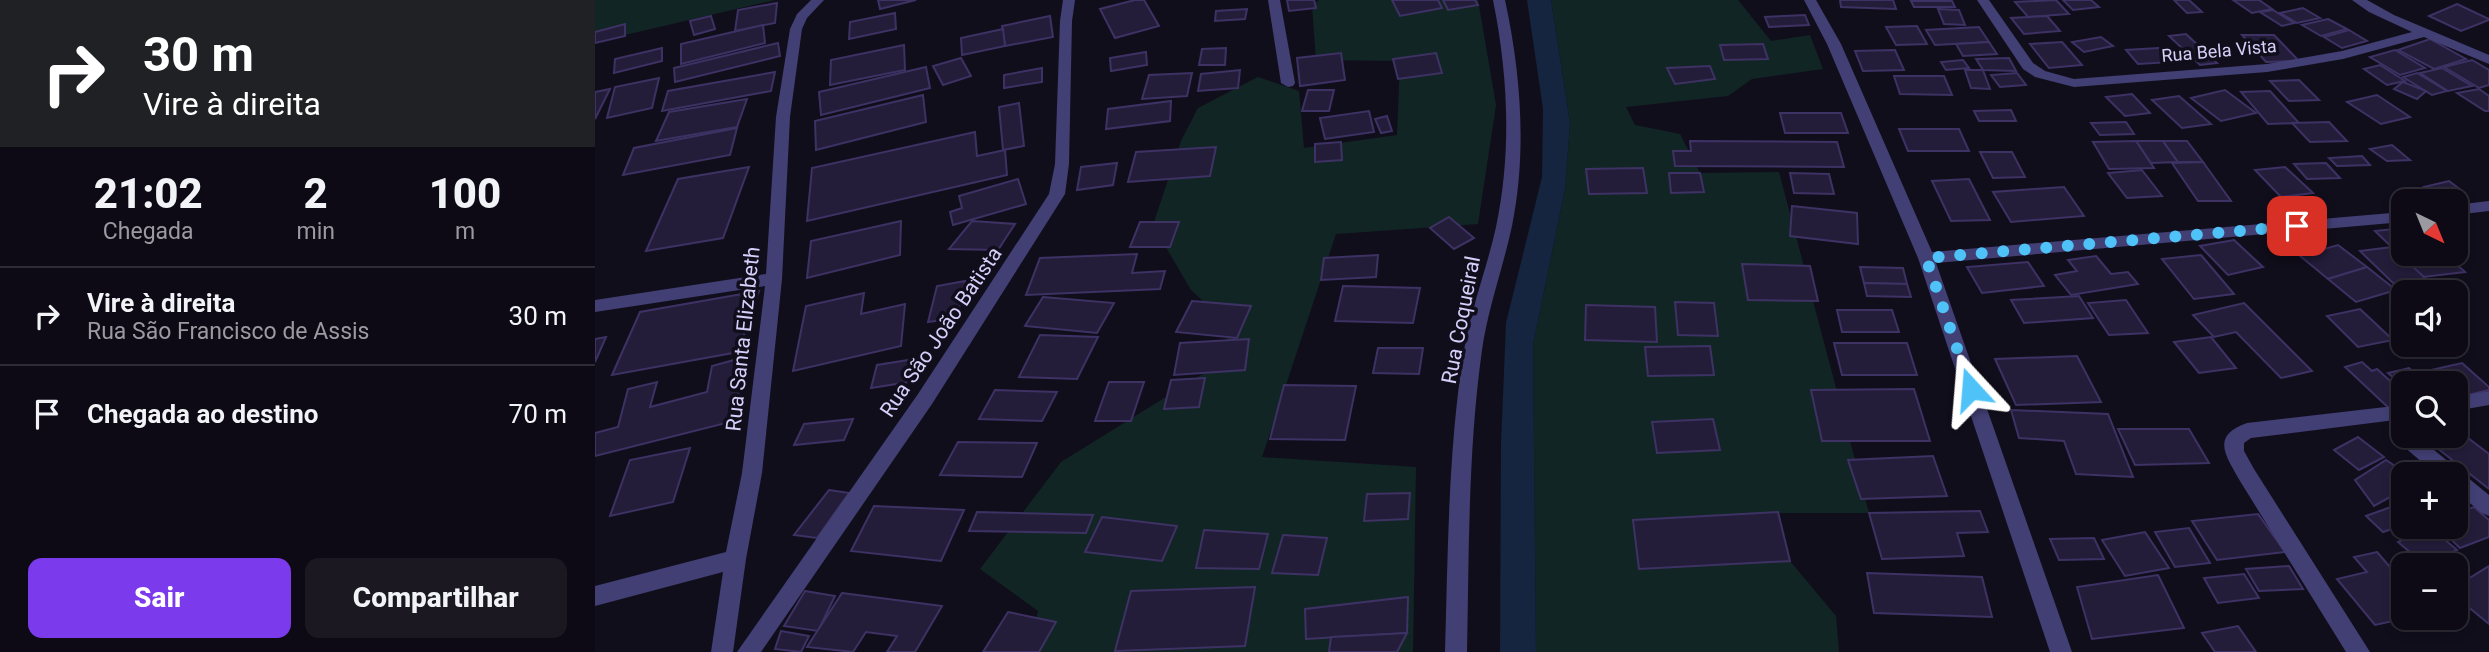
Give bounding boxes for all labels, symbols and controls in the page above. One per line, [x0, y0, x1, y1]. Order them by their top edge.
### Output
text: 30 m [143, 26, 254, 83]
icon: right [28, 28, 119, 119]
street label: Rua Bela Vista [2161, 35, 2277, 66]
text: Vire à direita [143, 85, 321, 123]
text: 21:02 [94, 169, 203, 218]
text: 2 [304, 169, 328, 218]
text: 100 [429, 169, 501, 218]
north arrow [2391, 189, 2467, 266]
map controls [2391, 189, 2468, 630]
pin [2267, 196, 2327, 256]
icon: arrive [2278, 207, 2316, 245]
text: Chegada [103, 218, 194, 245]
text: min [296, 218, 335, 245]
text: m [455, 218, 475, 245]
street label: Rua São João Batista [875, 242, 1007, 422]
street label: Rua Santa Elizabeth [721, 246, 765, 432]
street label: Rua Coqueiral [1437, 254, 1485, 386]
button: sound [2391, 280, 2468, 357]
text: Vire à direita [87, 288, 235, 318]
icon: right [28, 297, 66, 335]
text: 30 m [509, 301, 567, 331]
text: Rua São Francisco de Assis [87, 318, 369, 345]
position arrow [1934, 352, 2008, 426]
button: search [2391, 371, 2468, 448]
icon: arrive [28, 395, 66, 433]
text: Chegada ao destino [87, 399, 318, 429]
text: 70 m [509, 399, 567, 429]
button: + [2391, 462, 2468, 539]
button: − [2391, 553, 2468, 630]
button: Sair [28, 558, 291, 638]
button: Compartilhar [305, 558, 567, 638]

